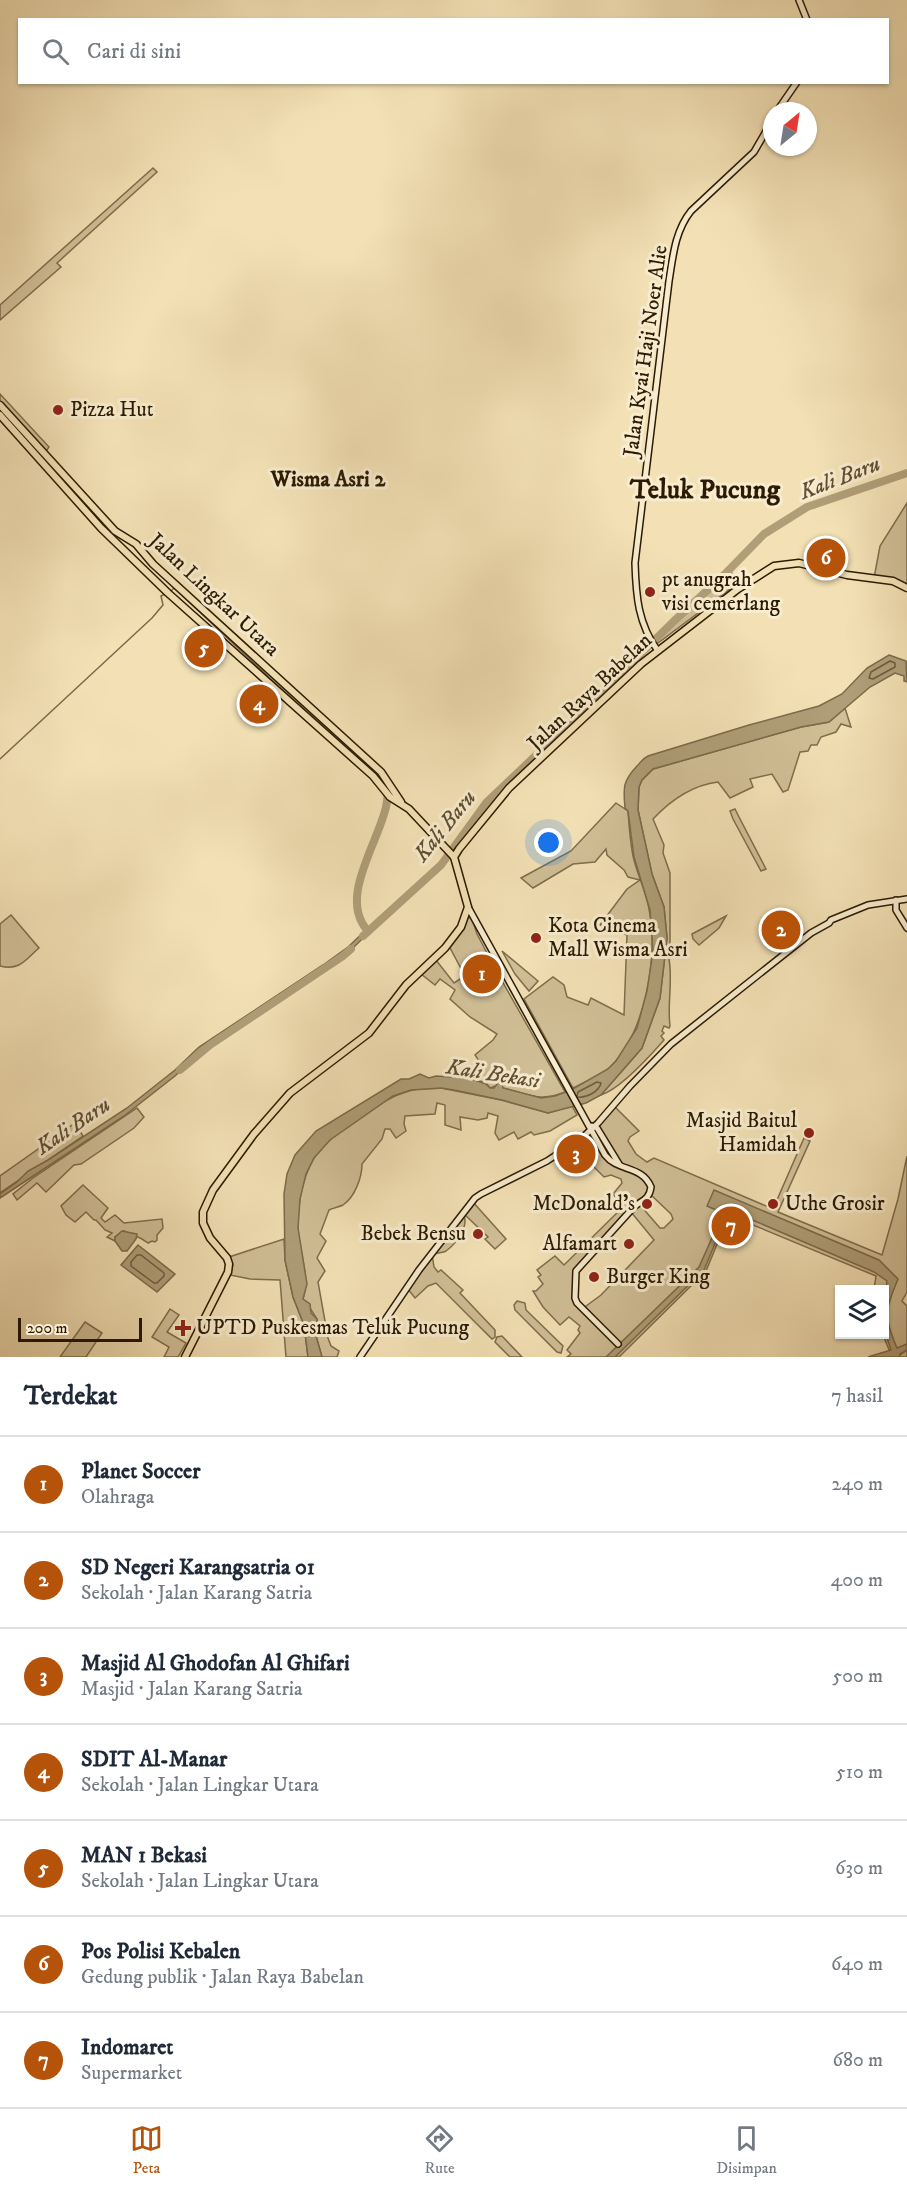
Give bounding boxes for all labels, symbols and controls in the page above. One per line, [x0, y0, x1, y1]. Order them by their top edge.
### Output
search box [18, 18, 889, 84]
icon: search [39, 35, 72, 68]
text: Cari di sini [87, 38, 181, 65]
north arrow [763, 102, 817, 156]
street label: Jalan Kyai Haji Noer Alie [618, 243, 674, 461]
place label: Pizza Hut [70, 397, 154, 423]
marker: Pizza Hut [51, 403, 65, 417]
water label: Kali Baru [795, 450, 884, 506]
district label: Wisma Asri 2 [270, 466, 386, 493]
district label: Teluk Pucung [629, 473, 781, 507]
street label: Jalan Lingkar Utara [142, 526, 285, 662]
pin: 6 [806, 536, 846, 580]
place label: pt anugrah visi cemerlang [661, 567, 781, 617]
marker: pt anugrah visi cemerlang [643, 585, 657, 599]
pin: 5 [184, 626, 224, 670]
street label: Jalan Raya Babelan [521, 628, 658, 758]
pin: 4 [240, 682, 278, 726]
water label: Kali Baru [407, 785, 482, 868]
your location [534, 828, 563, 857]
pin: 2 [762, 908, 800, 952]
place label: Kota Cinema Mall Wisma Asri [548, 913, 688, 963]
marker: Kota Cinema Mall Wisma Asri [529, 931, 543, 945]
pin: 1 [462, 952, 502, 996]
water label: Kali Bekasi [443, 1053, 543, 1095]
water label: Kali Baru [30, 1091, 115, 1161]
place label: Masjid Baitul Hamidah [686, 1108, 798, 1158]
marker: Masjid Baitul Hamidah [802, 1126, 816, 1140]
pin: 3 [556, 1132, 596, 1176]
place label: McDonald's [532, 1191, 635, 1217]
place label: Uthe Grosir [785, 1191, 885, 1217]
marker: McDonald's [640, 1197, 654, 1211]
marker: Uthe Grosir [766, 1197, 780, 1211]
pin: 7 [712, 1204, 750, 1248]
place label: Bebek Bensu [360, 1221, 466, 1247]
marker: Bebek Bensu [471, 1227, 485, 1241]
place label: Alfamart [542, 1231, 617, 1257]
marker: Alfamart [622, 1237, 636, 1251]
place label: Burger King [606, 1264, 711, 1290]
marker: Burger King [587, 1270, 601, 1284]
map controls [835, 1285, 889, 1339]
button: layers [835, 1285, 889, 1339]
scale bar [18, 1315, 142, 1342]
place label: UPTD Puskesmas Teluk Pucung [196, 1315, 470, 1341]
text: 200 m [27, 1318, 68, 1338]
marker: UPTD Puskesmas Teluk Pucung [174, 1319, 192, 1337]
text: Terdekat [24, 1380, 117, 1413]
text: 7 hasil [831, 1384, 883, 1409]
text: Planet Soccer [81, 1458, 200, 1485]
text: 1 [40, 1472, 47, 1497]
text: 240 m [832, 1472, 883, 1497]
text: Olahraga [81, 1485, 154, 1510]
text: SD Negeri Karangsatria 01 [81, 1554, 315, 1581]
text: 2 [39, 1568, 48, 1593]
text: 400 m [831, 1568, 883, 1593]
text: Sekolah · Jalan Karang Satria [81, 1581, 312, 1606]
text: Masjid Al Ghodofan Al Ghifari [81, 1650, 350, 1677]
text: 3 [40, 1664, 47, 1689]
text: 500 m [832, 1664, 883, 1689]
text: Masjid · Jalan Karang Satria [81, 1677, 302, 1702]
text: SDIT Al-Manar [81, 1746, 227, 1773]
text: 4 [38, 1760, 49, 1785]
text: 510 m [836, 1760, 883, 1785]
text: Sekolah · Jalan Lingkar Utara [81, 1773, 319, 1798]
text: MAN 1 Bekasi [81, 1842, 207, 1869]
text: 5 [39, 1856, 48, 1881]
text: 630 m [835, 1856, 883, 1881]
text: Sekolah · Jalan Lingkar Utara [81, 1869, 319, 1894]
text: Pos Polisi Kebalen [81, 1938, 240, 1965]
text: 6 [38, 1952, 49, 1977]
text: 640 m [831, 1952, 883, 1977]
text: Gedung publik · Jalan Raya Babelan [81, 1965, 364, 1990]
text: Indomaret [81, 2034, 173, 2061]
text: 7 [38, 2048, 49, 2073]
text: 680 m [833, 2048, 883, 2073]
text: Supermarket [81, 2061, 182, 2086]
tab: Peta [130, 2122, 163, 2178]
tab: Rute [423, 2122, 456, 2178]
tab: Disimpan [716, 2122, 777, 2178]

